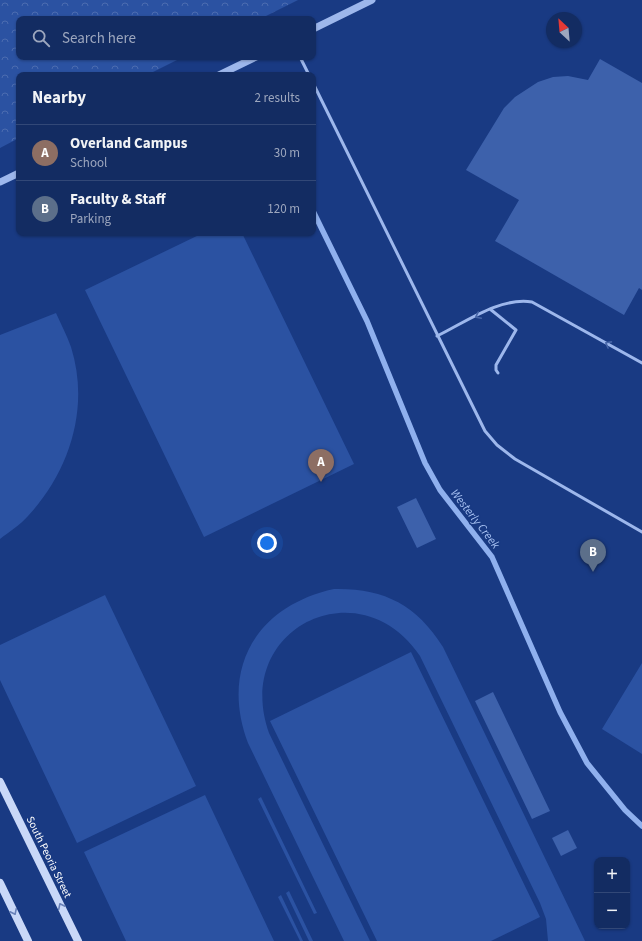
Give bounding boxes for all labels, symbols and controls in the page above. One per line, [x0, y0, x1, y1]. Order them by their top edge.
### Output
north arrow [546, 12, 582, 48]
search box [16, 16, 316, 60]
icon: search [30, 27, 52, 49]
text: Search here [62, 28, 136, 49]
text: Nearby [32, 86, 86, 110]
text: 2 results [255, 89, 300, 107]
text: Overland Campus [70, 133, 187, 154]
text: A [41, 144, 49, 162]
text: 30 m [274, 144, 300, 162]
text: School [70, 154, 107, 172]
text: Faculty & Staff [70, 189, 166, 210]
text: B [41, 200, 49, 218]
text: 120 m [267, 200, 300, 218]
text: Parking [70, 210, 111, 228]
one-way arrow [475, 311, 482, 318]
one-way arrow [605, 341, 612, 349]
pin: A [308, 449, 334, 482]
water label: Westerly Creek [446, 485, 504, 553]
your location [257, 533, 277, 553]
pin: B [580, 539, 606, 572]
street label: South Peoria Street [23, 814, 75, 901]
map controls [594, 857, 630, 929]
button: + [594, 857, 630, 893]
button: − [594, 893, 630, 929]
one-way arrow [58, 903, 66, 910]
one-way arrow [9, 908, 17, 915]

